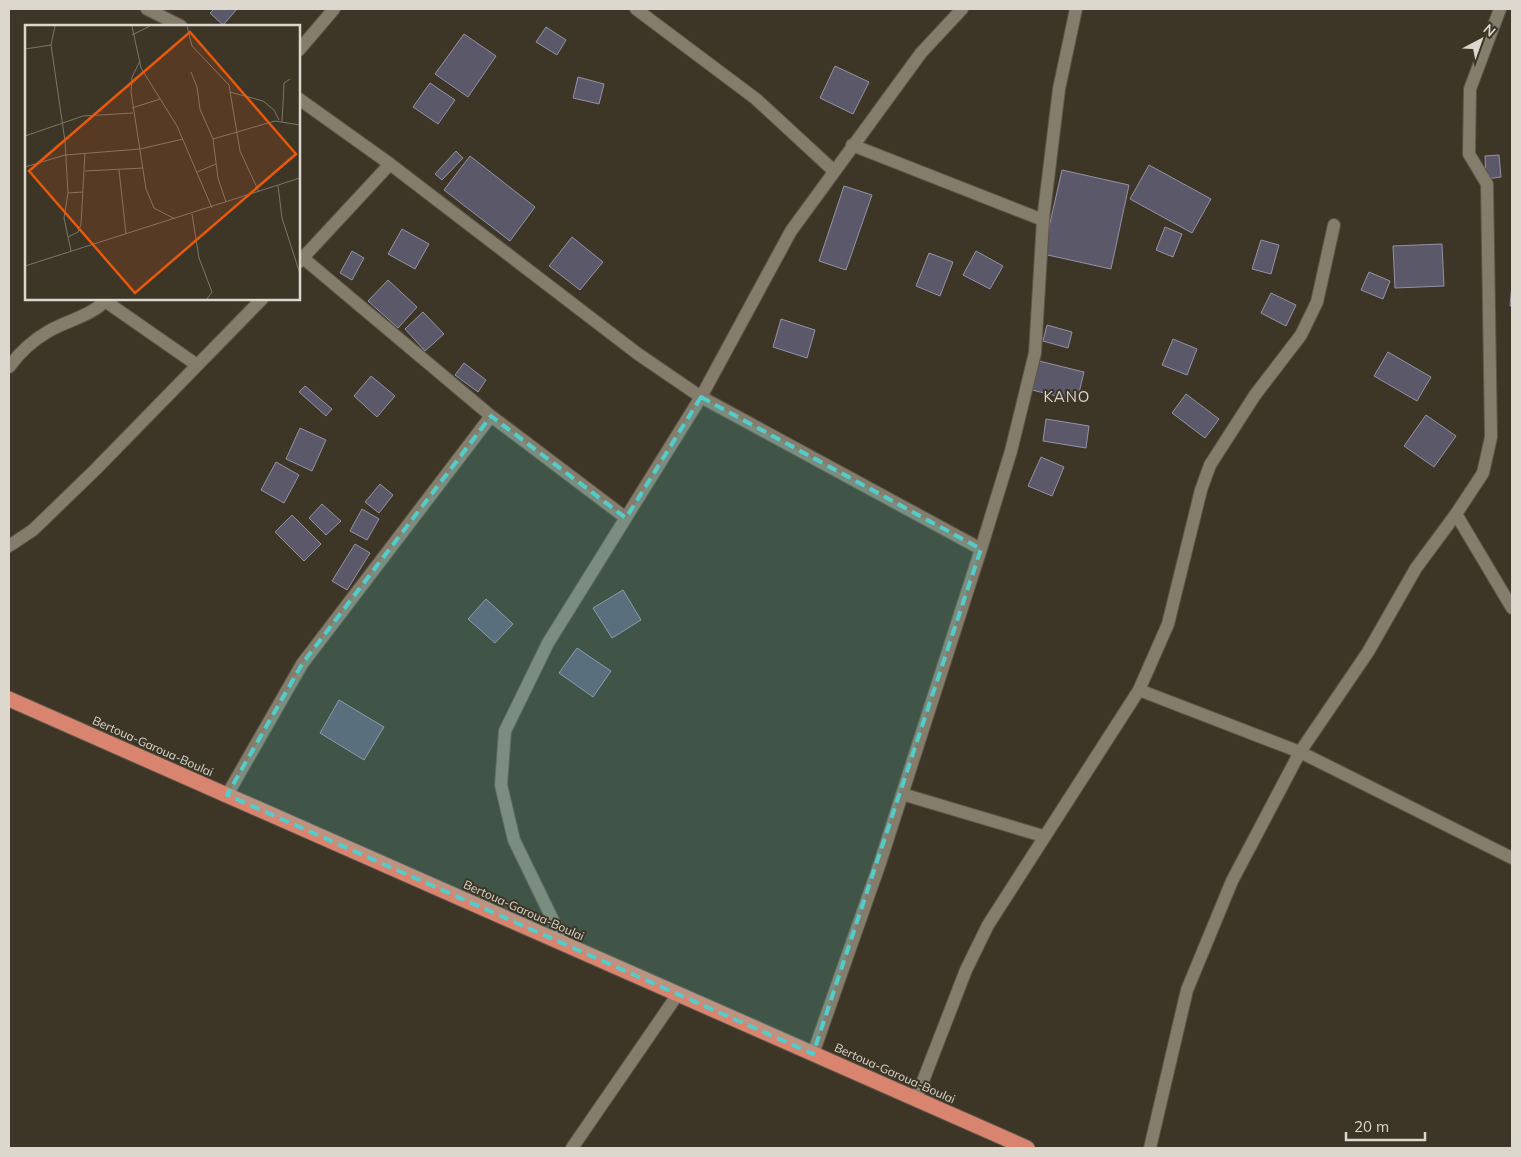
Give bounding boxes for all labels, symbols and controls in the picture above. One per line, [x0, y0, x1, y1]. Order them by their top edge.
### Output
north arrow [1456, 15, 1506, 65]
text: N [1480, 20, 1499, 40]
inset map [25, 25, 300, 300]
district label: KANO [1044, 387, 1090, 406]
street label: Bertoua-Garoua-Boulai [90, 713, 216, 780]
street label: Bertoua-Garoua-Boulai [461, 877, 587, 944]
street label: Bertoua-Garoua-Boulai [832, 1040, 958, 1107]
scale bar [1346, 1110, 1425, 1142]
text: 20 m [1354, 1117, 1389, 1136]

